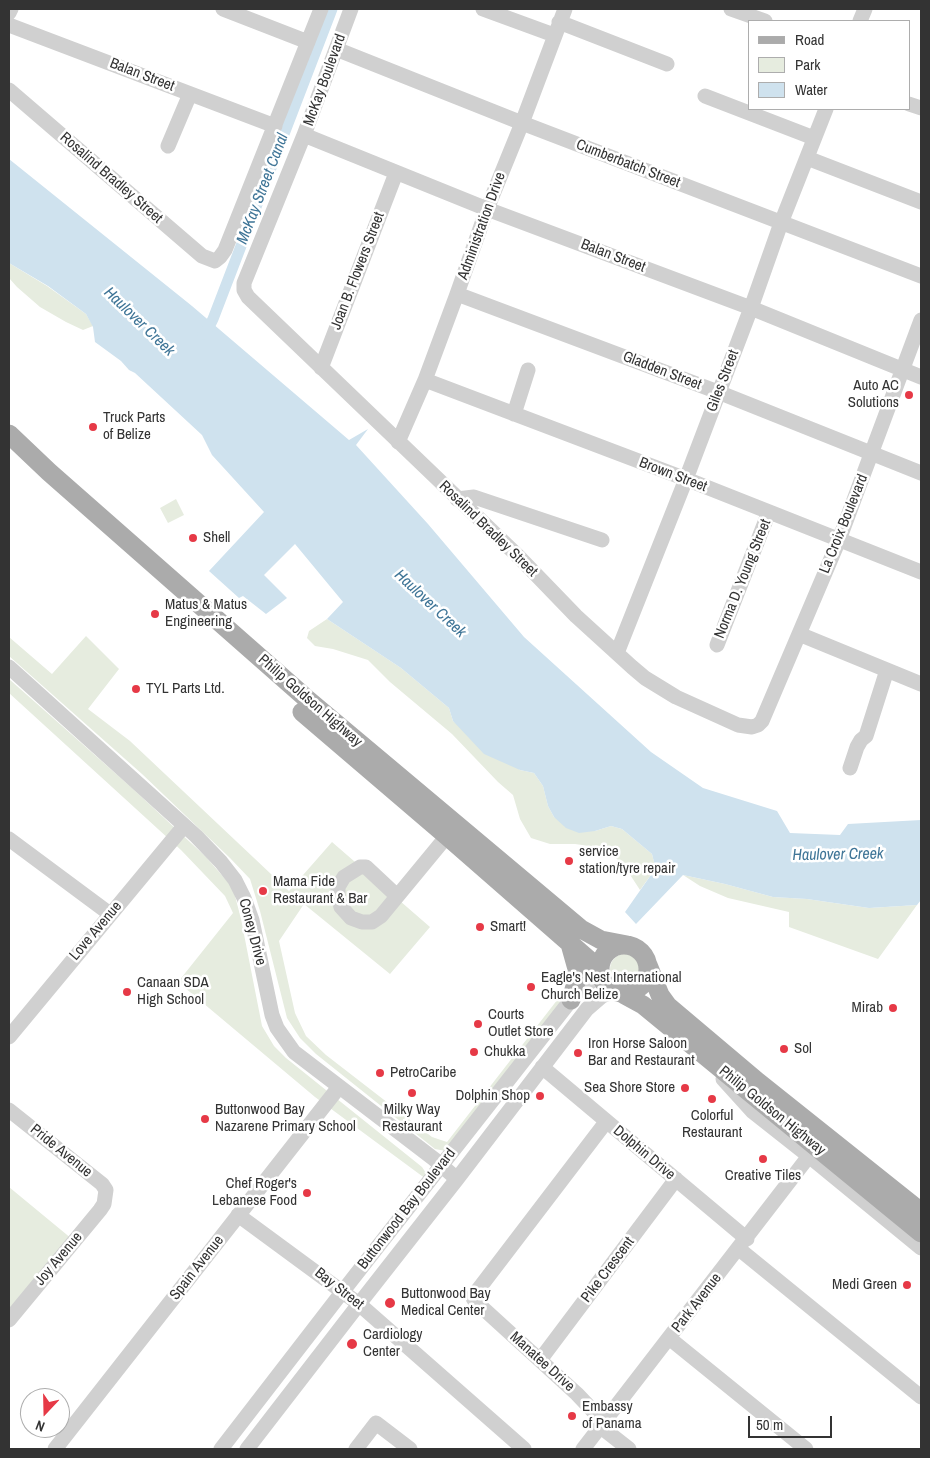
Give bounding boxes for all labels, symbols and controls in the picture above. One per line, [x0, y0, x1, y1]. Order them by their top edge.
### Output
legend [748, 20, 910, 110]
text: Road [795, 29, 824, 50]
street label: McKay Boulevard [300, 32, 350, 128]
street label: Balan Street [107, 54, 177, 96]
text: Park [795, 54, 820, 75]
text: Water [795, 79, 827, 100]
street label: Rosalind Bradley Street [56, 129, 166, 227]
water label: McKay Street Canal [233, 131, 293, 247]
street label: Cumberbatch Street [573, 136, 683, 192]
street label: Administration Drive [454, 170, 510, 282]
street label: Joan B. Flowers Street [327, 210, 389, 332]
street label: Balan Street [578, 235, 648, 277]
water label: Haulover Creek [100, 283, 178, 361]
street label: Giles Street [703, 347, 743, 415]
street label: Gladden Street [620, 348, 704, 394]
place label: Auto AC Solutions [848, 377, 899, 412]
marker: Auto AC Solutions [903, 389, 915, 401]
place label: Truck Parts of Belize [103, 409, 165, 444]
marker: Truck Parts of Belize [87, 421, 99, 433]
street label: Brown Street [637, 454, 709, 496]
street label: La Croix Boulevard [816, 472, 872, 576]
street label: Rosalind Bradley Street [435, 477, 541, 581]
street label: Norma D. Young Street [711, 517, 775, 641]
place label: Shell [203, 529, 230, 547]
marker: Shell [187, 532, 199, 544]
water label: Haulover Creek [390, 566, 470, 642]
place label: Matus & Matus Engineering [165, 596, 247, 631]
marker: Matus & Matus Engineering [149, 608, 161, 620]
street label: Philip Goldson Highway [254, 651, 366, 751]
place label: TYL Parts Ltd. [146, 680, 225, 698]
marker: TYL Parts Ltd. [130, 683, 142, 695]
place label: service station/tyre repair [579, 843, 675, 878]
water label: Haulover Creek [792, 845, 884, 865]
marker: service station/tyre repair [563, 855, 575, 867]
place label: Mama Fide Restaurant & Bar [273, 873, 367, 908]
marker: Mama Fide Restaurant & Bar [257, 885, 269, 897]
street label: Coney Drive [234, 897, 270, 967]
street label: Love Avenue [66, 898, 126, 964]
place label: Smart! [490, 918, 526, 936]
marker: Smart! [474, 921, 486, 933]
place label: Eagle's Nest International Church Belize [541, 969, 681, 1004]
place label: Canaan SDA High School [137, 974, 209, 1009]
marker: Eagle's Nest International Church Belize [525, 981, 537, 993]
marker: Canaan SDA High School [121, 986, 133, 998]
place label: Mirab [852, 999, 883, 1017]
marker: Mirab [887, 1002, 899, 1014]
place label: Courts Outlet Store [488, 1006, 554, 1041]
marker: Courts Outlet Store [472, 1018, 484, 1030]
place label: Iron Horse Saloon Bar and Restaurant [588, 1035, 695, 1070]
place label: Sol [794, 1040, 812, 1058]
place label: Chukka [484, 1043, 526, 1061]
marker: Sol [778, 1043, 790, 1055]
marker: Chukka [468, 1046, 480, 1058]
marker: Iron Horse Saloon Bar and Restaurant [572, 1047, 584, 1059]
street label: Philip Goldson Highway [715, 1062, 829, 1160]
place label: PetroCaribe [390, 1064, 456, 1082]
marker: PetroCaribe [374, 1067, 386, 1079]
place label: Sea Shore Store [584, 1079, 675, 1097]
marker: Sea Shore Store [679, 1082, 691, 1094]
marker: Milky Way Restaurant [406, 1087, 418, 1099]
place label: Dolphin Shop [455, 1087, 530, 1105]
marker: Dolphin Shop [534, 1090, 546, 1102]
marker: Colorful Restaurant [706, 1093, 718, 1105]
place label: Buttonwood Bay Nazarene Primary School [215, 1101, 356, 1136]
place label: Milky Way Restaurant [382, 1101, 442, 1136]
place label: Colorful Restaurant [682, 1107, 742, 1142]
marker: Buttonwood Bay Nazarene Primary School [199, 1113, 211, 1125]
street label: Pride Avenue [26, 1121, 96, 1181]
street label: Dolphin Drive [609, 1122, 679, 1184]
street label: Buttonwood Bay Boulevard [354, 1145, 460, 1273]
marker: Creative Tiles [757, 1153, 769, 1165]
place label: Creative Tiles [725, 1167, 801, 1185]
place label: Chef Roger's Lebanese Food [212, 1175, 297, 1210]
marker: Chef Roger's Lebanese Food [301, 1187, 313, 1199]
street label: Joy Avenue [32, 1229, 86, 1289]
street label: Spain Avenue [166, 1232, 228, 1304]
street label: Pike Crescent [578, 1234, 638, 1306]
street label: Bay Street [311, 1264, 367, 1314]
street label: Park Avenue [668, 1270, 726, 1336]
place label: Medi Green [832, 1276, 897, 1294]
marker: Medi Green [901, 1279, 913, 1291]
place label: Buttonwood Bay Medical Center [401, 1285, 491, 1320]
marker: Buttonwood Bay Medical Center [383, 1296, 397, 1310]
place label: Cardiology Center [363, 1326, 422, 1361]
street label: Manatee Drive [506, 1328, 578, 1396]
marker: Cardiology Center [345, 1337, 359, 1351]
north arrow [20, 1388, 70, 1438]
place label: Embassy of Panama [582, 1398, 641, 1433]
scale bar [750, 1406, 834, 1438]
marker: Embassy of Panama [566, 1410, 578, 1422]
text: 50 m [756, 1414, 783, 1435]
text: N [33, 1416, 47, 1436]

